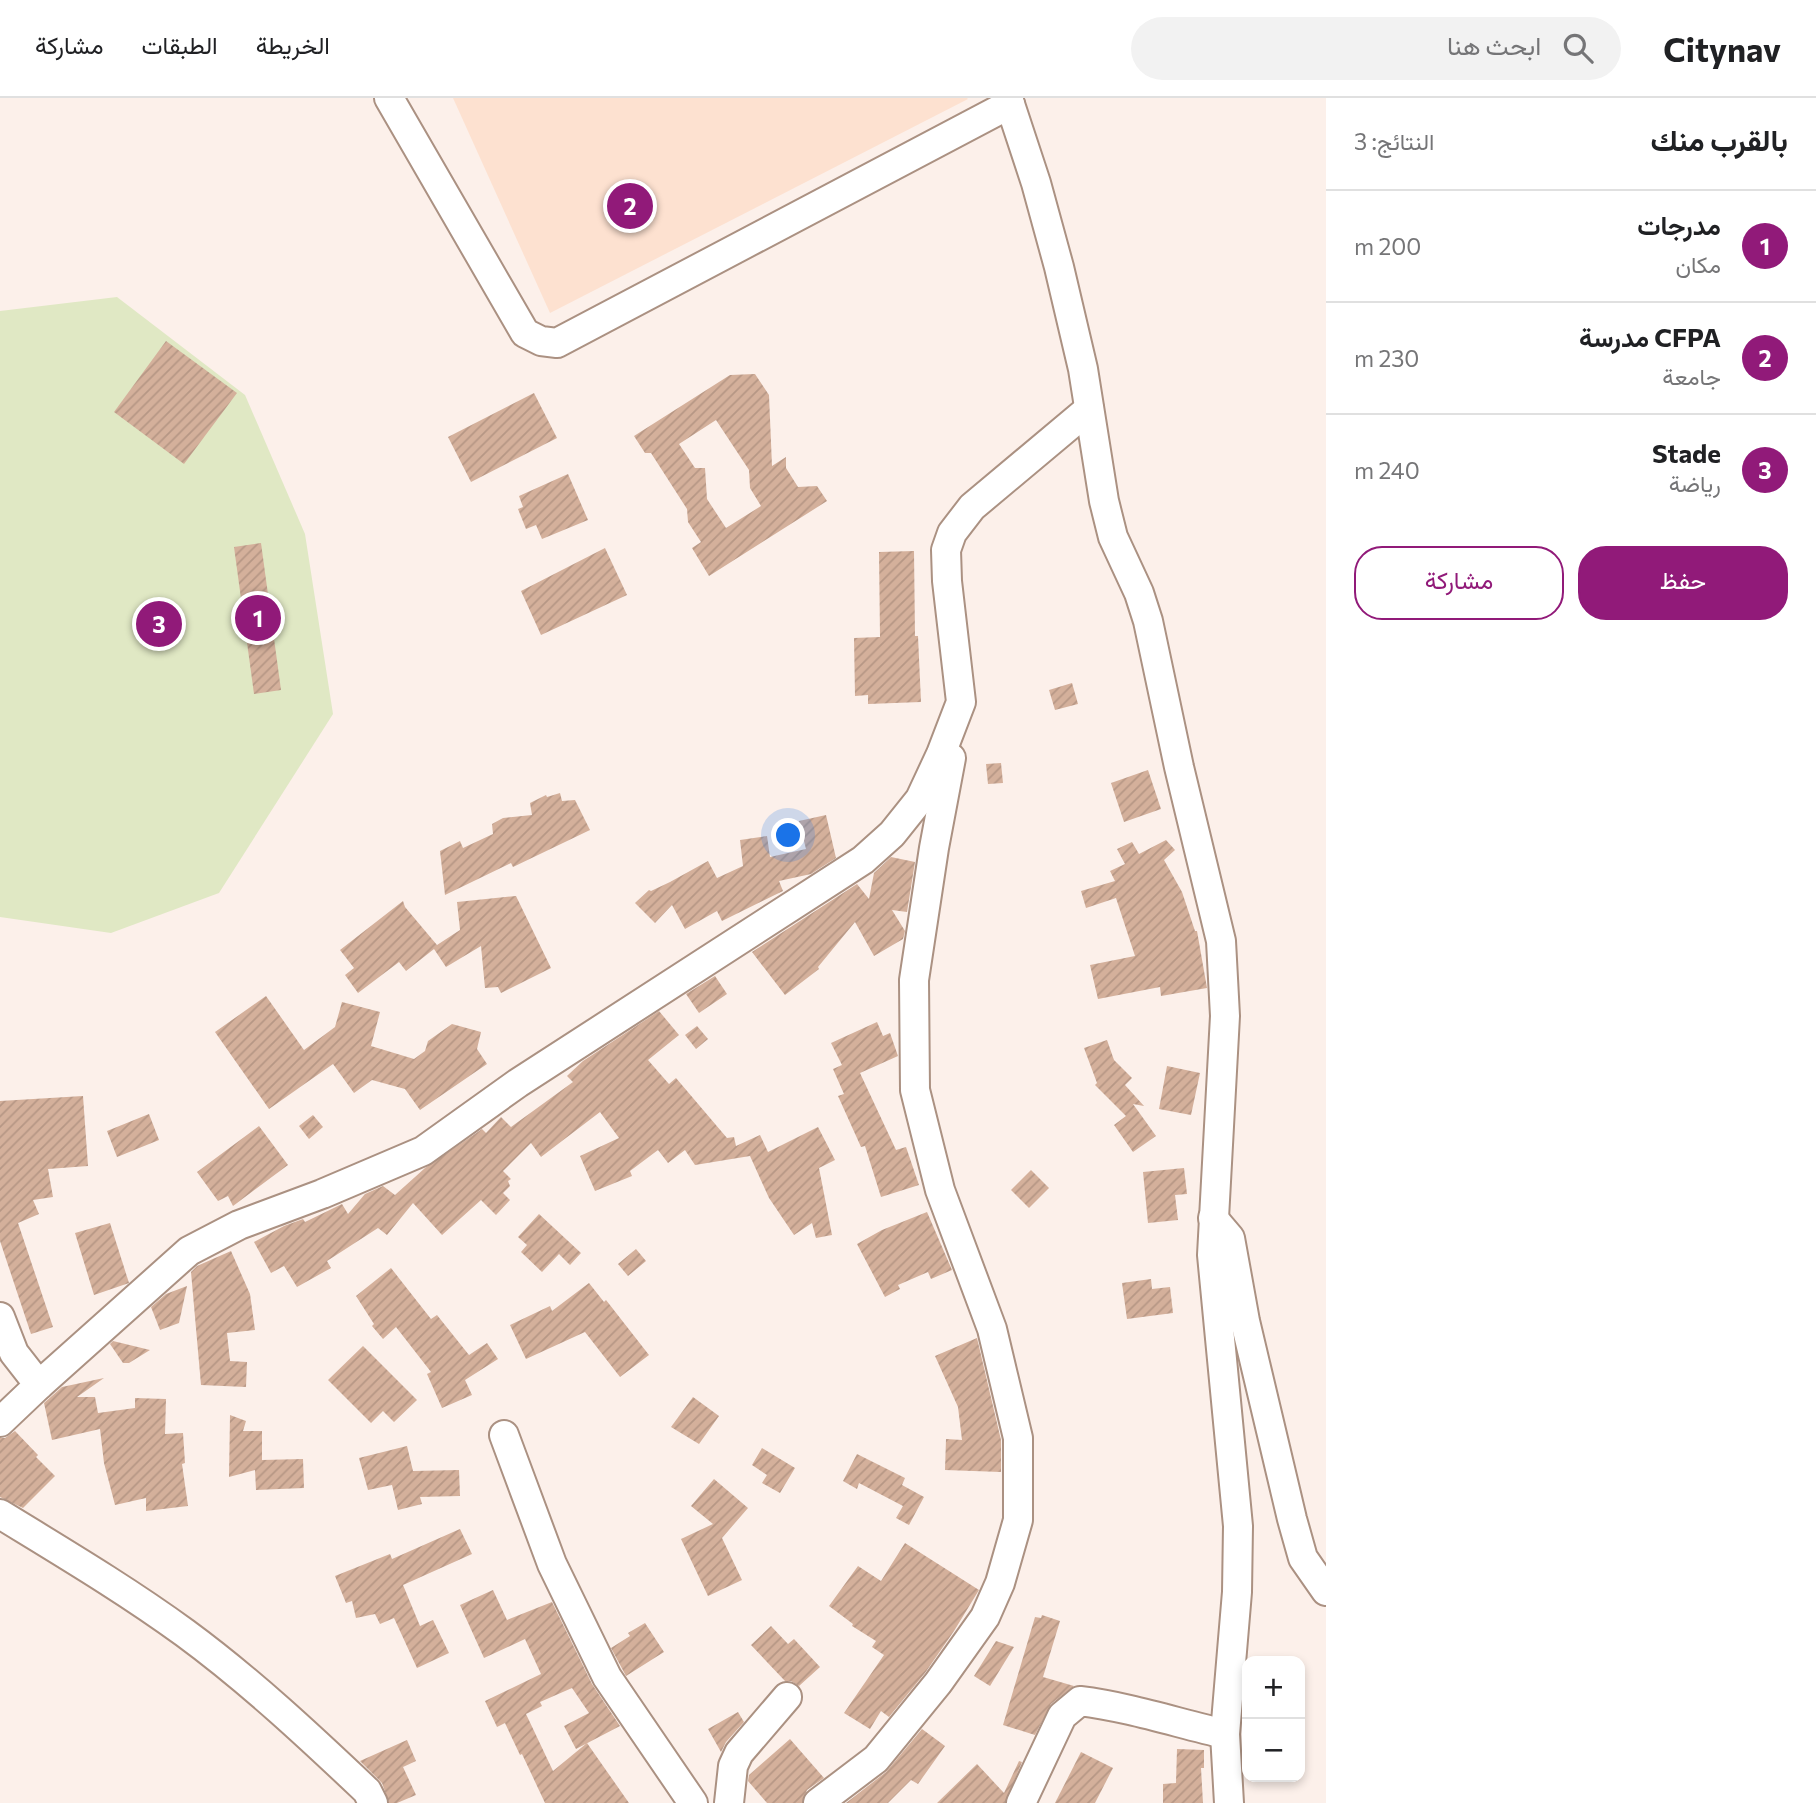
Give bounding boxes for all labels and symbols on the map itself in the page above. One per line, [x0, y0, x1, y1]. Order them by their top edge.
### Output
pin: 2 [607, 180, 653, 232]
pin: 1 [235, 592, 281, 644]
pin: 3 [136, 598, 182, 650]
your location [771, 818, 805, 852]

